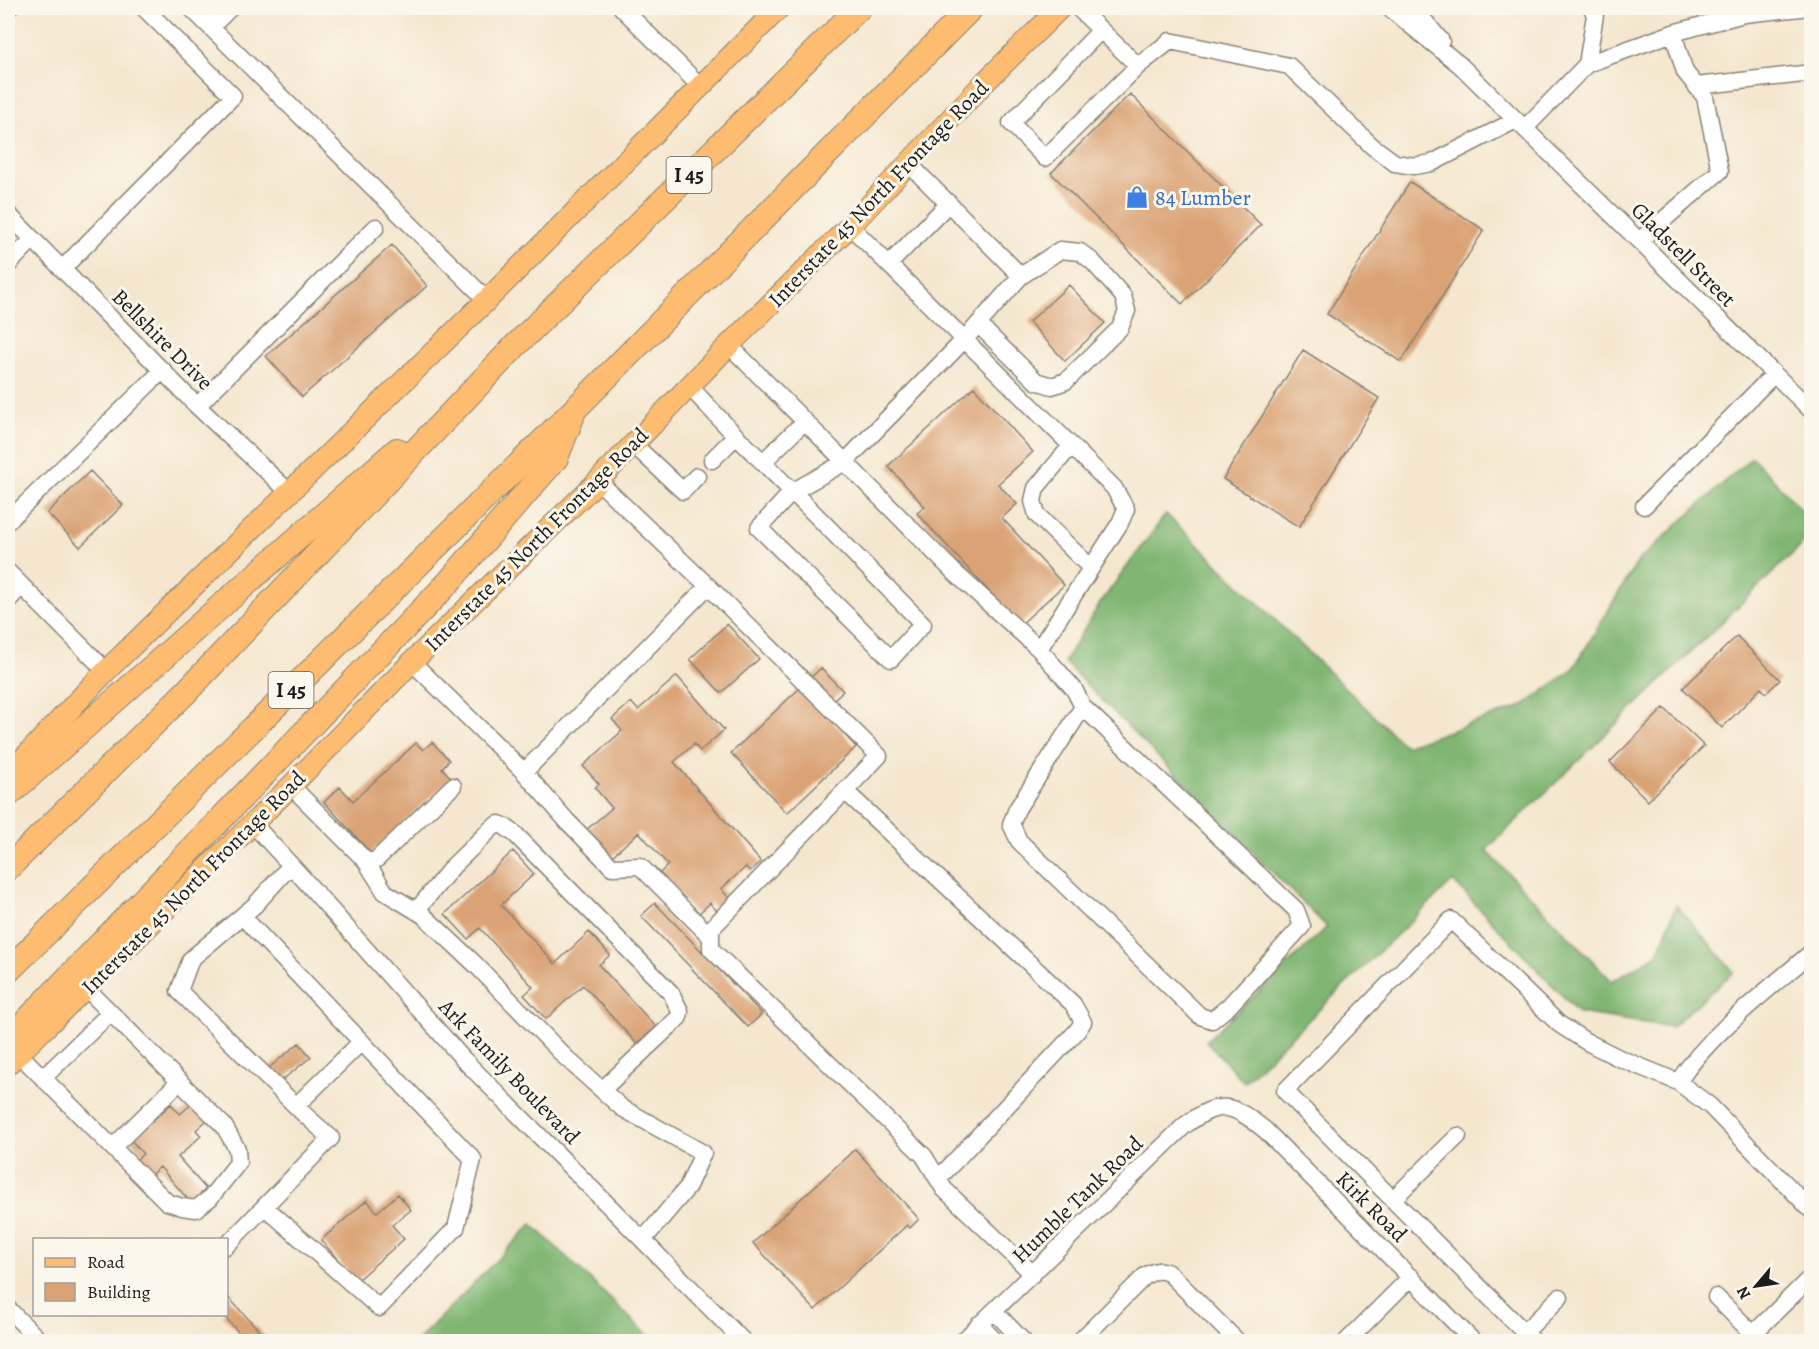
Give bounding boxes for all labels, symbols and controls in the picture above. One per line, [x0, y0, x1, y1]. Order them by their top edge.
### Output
street label: Interstate 45 North Frontage Road [762, 73, 996, 314]
road number: I 45 [666, 157, 712, 193]
place label: 84 Lumber [1155, 183, 1251, 213]
shop icon: 84 Lumber [1124, 184, 1150, 210]
street label: Gladstell Street [1624, 196, 1742, 314]
street label: Bellshire Drive [105, 282, 220, 397]
street label: Interstate 45 North Frontage Road [418, 421, 656, 658]
road number: I 45 [268, 672, 314, 708]
street label: Interstate 45 North Frontage Road [75, 764, 313, 1001]
street label: Ark Family Boulevard [431, 992, 587, 1151]
street label: Humble Tank Road [1005, 1129, 1150, 1270]
street label: Kirk Road [1329, 1164, 1414, 1249]
legend [33, 1238, 228, 1316]
text: Road [87, 1250, 125, 1274]
north arrow [1726, 1256, 1786, 1316]
text: Building [87, 1280, 151, 1304]
text: N [1731, 1282, 1756, 1303]

